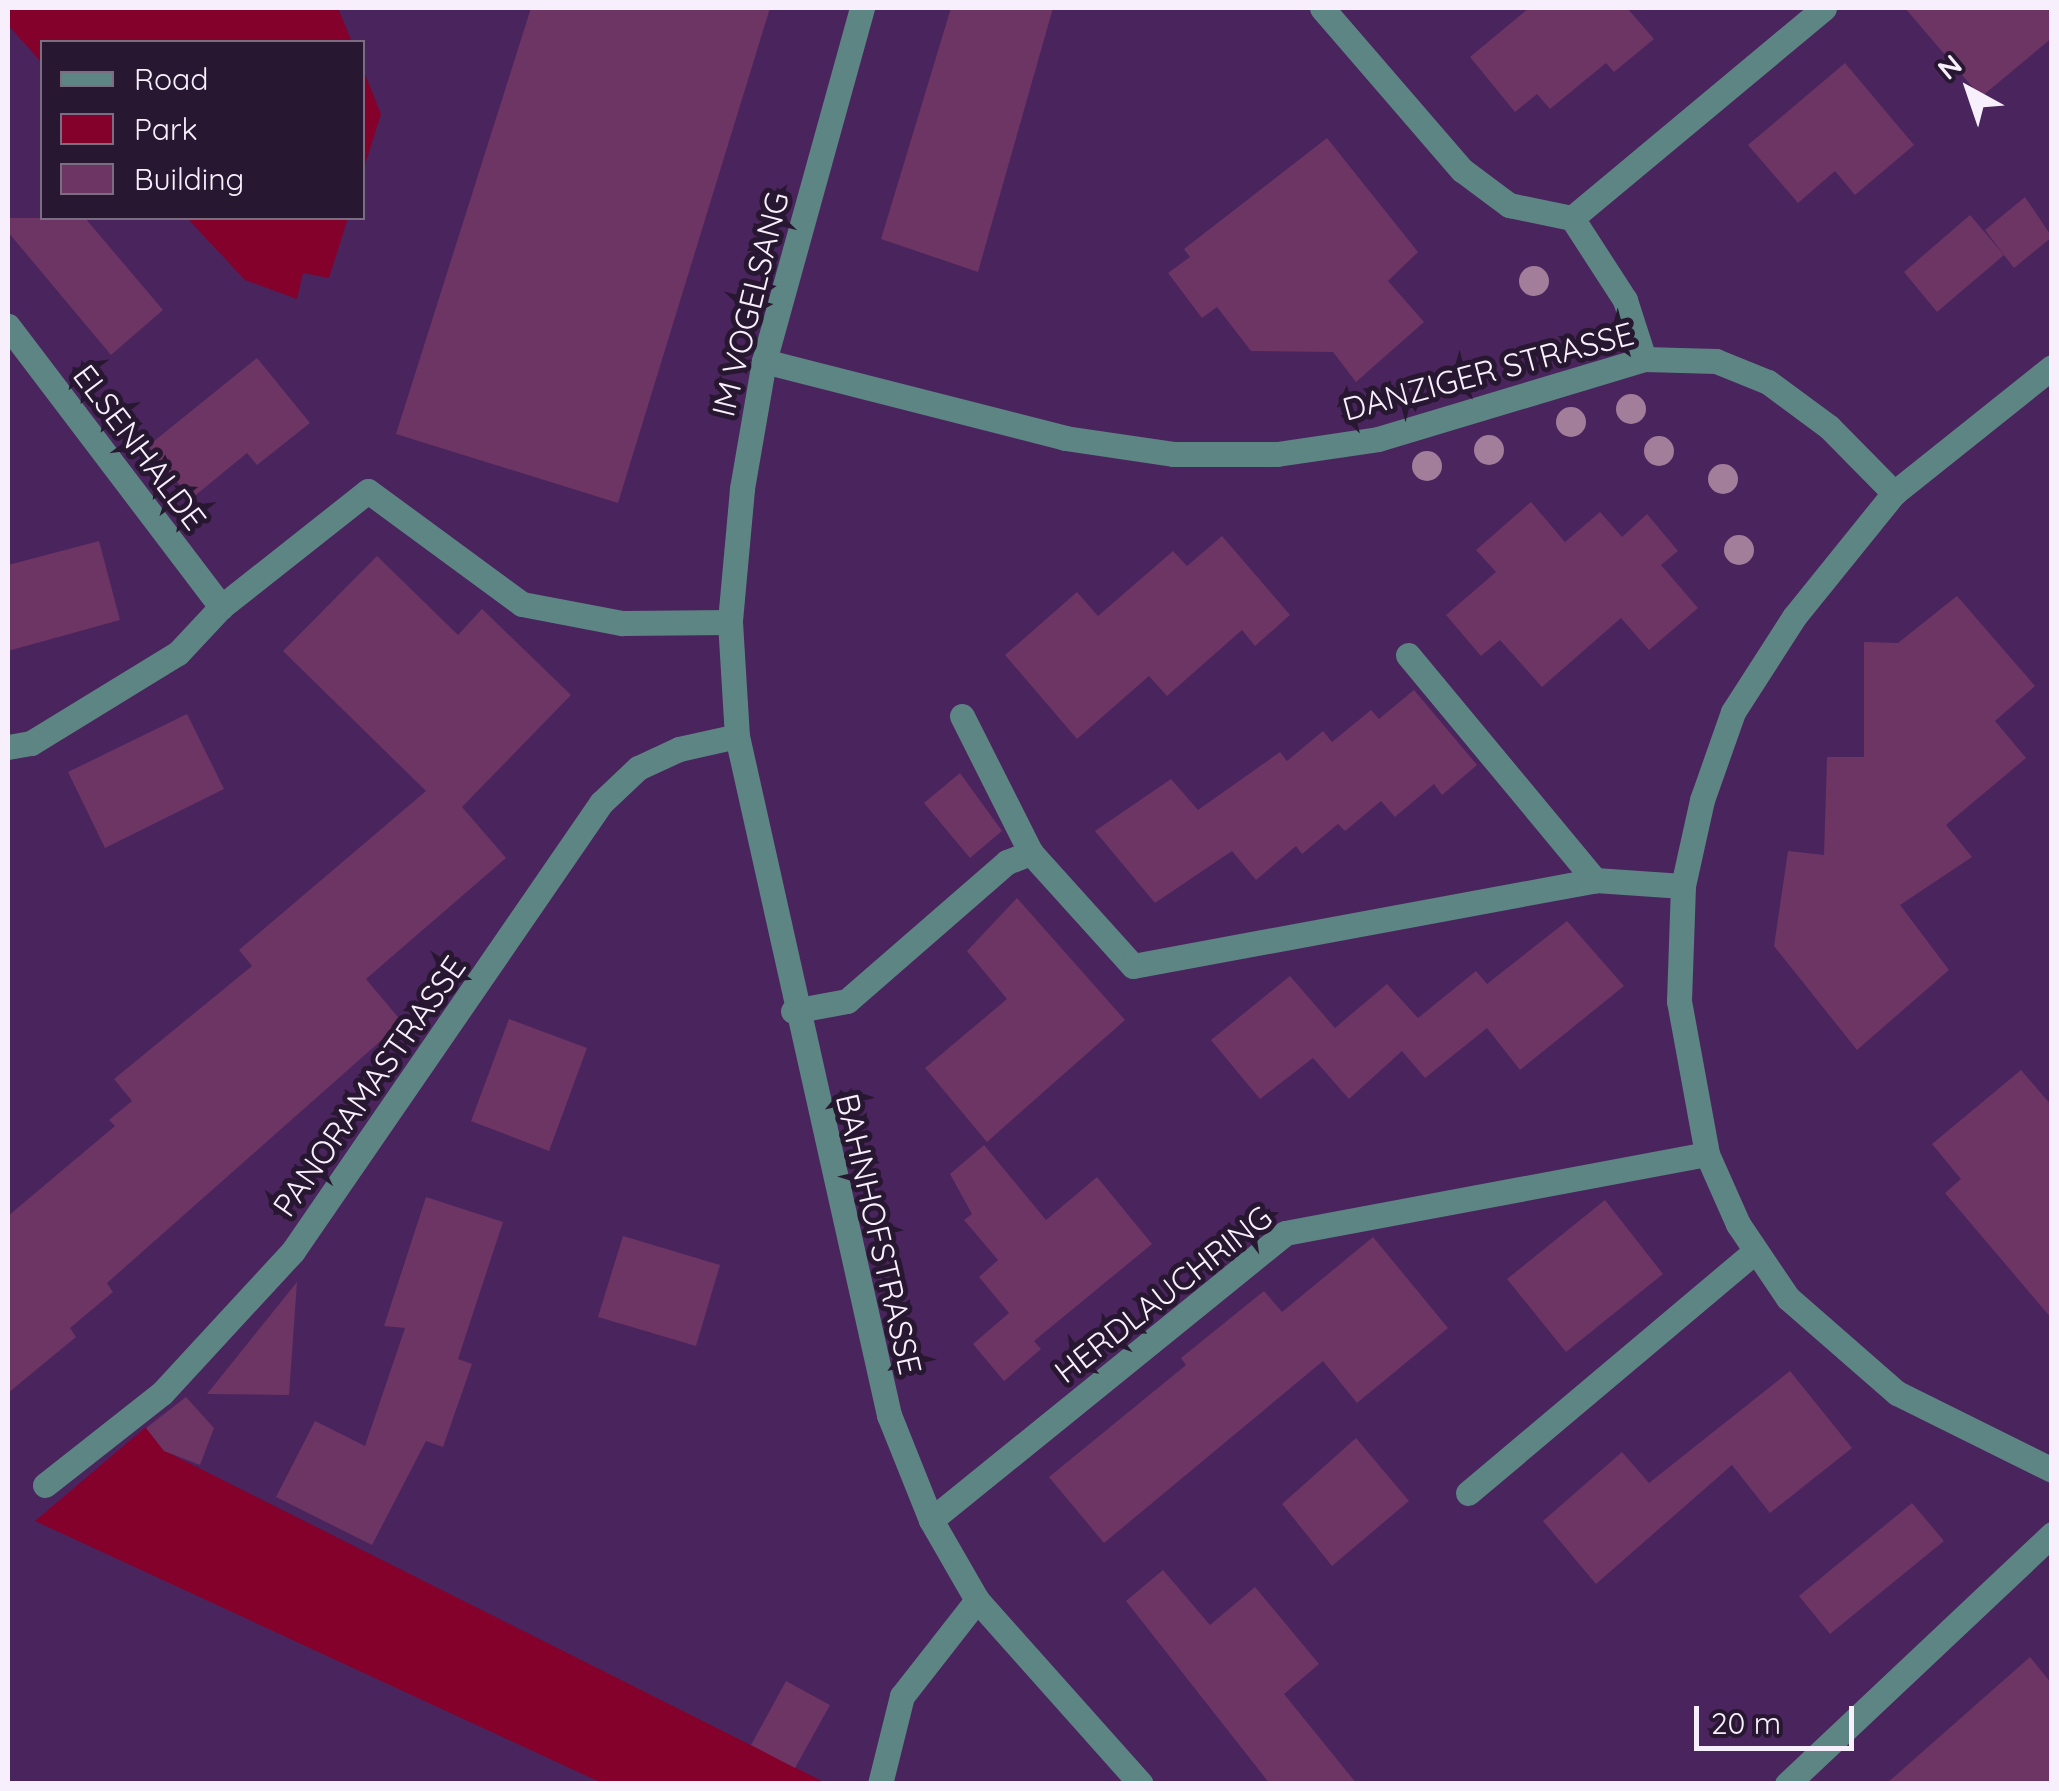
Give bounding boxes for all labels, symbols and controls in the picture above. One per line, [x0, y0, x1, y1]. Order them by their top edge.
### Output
legend [40, 40, 365, 220]
north arrow [1919, 40, 2019, 140]
text: N [1930, 47, 1969, 87]
text: Road [134, 60, 208, 98]
text: Park [134, 110, 198, 148]
text: Building [134, 160, 244, 198]
street label: IM VOGELSANG [704, 188, 796, 420]
street label: DANZIGER STRASSE [1338, 314, 1638, 428]
street label: ELSENHALDE [66, 357, 214, 537]
street label: PANORAMASTRASSE [265, 948, 473, 1224]
street label: BAHNHOFSTRASSE [828, 1090, 930, 1378]
street label: HERDLAUCHRING [1047, 1197, 1279, 1391]
scale bar [1699, 1686, 1859, 1748]
text: 20 m [1711, 1704, 1781, 1742]

